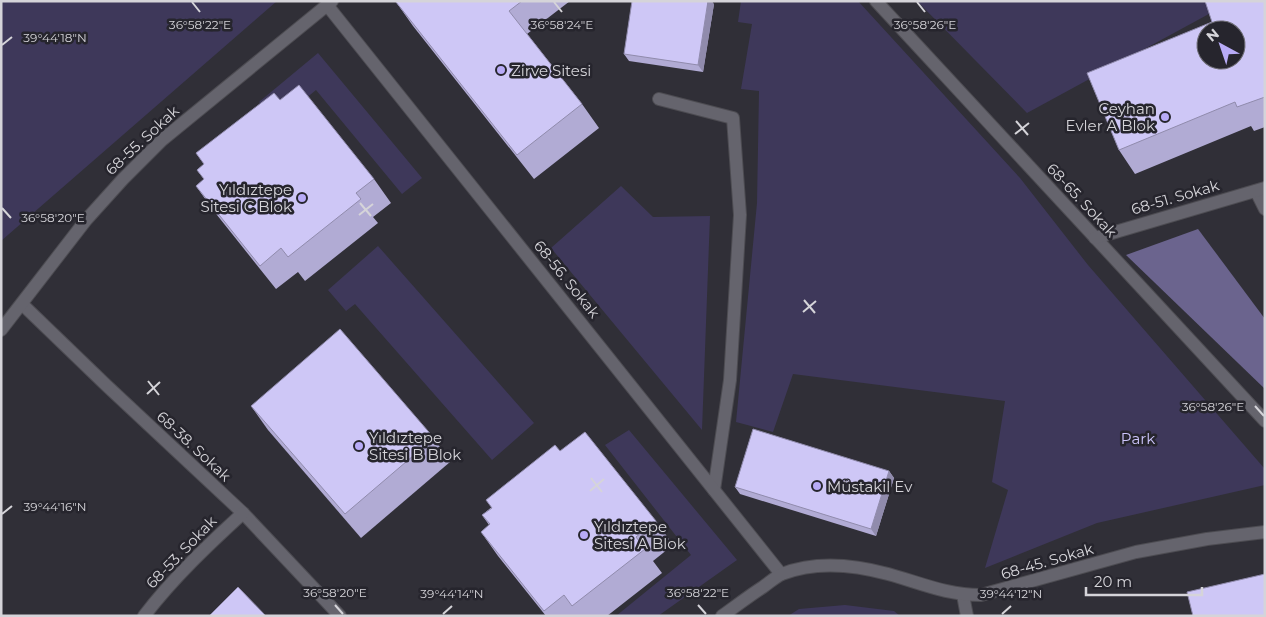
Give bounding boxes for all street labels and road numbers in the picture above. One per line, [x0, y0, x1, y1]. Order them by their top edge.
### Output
street label: 68-55. Sokak [101, 101, 183, 179]
street label: 68-65. Sokak [1043, 159, 1121, 241]
street label: 68-51. Sokak [1129, 175, 1221, 219]
street label: 68-56. Sokak [530, 236, 604, 322]
street label: 68-38. Sokak [153, 407, 235, 485]
street label: 68-53. Sokak [142, 512, 220, 592]
street label: 68-45. Sokak [999, 539, 1095, 583]

